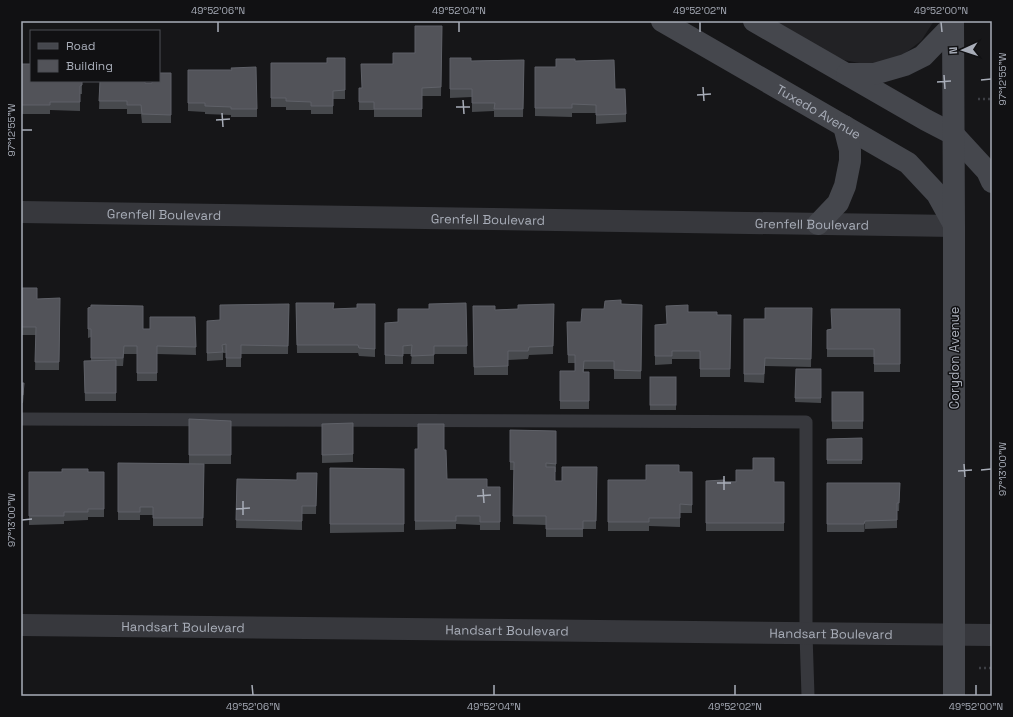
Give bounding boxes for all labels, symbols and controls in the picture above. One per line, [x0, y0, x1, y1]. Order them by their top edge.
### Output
text: 49°52'06"N [191, 4, 245, 17]
text: 49°52'04"N [432, 4, 486, 17]
text: 49°52'02"N [673, 4, 727, 17]
text: 49°52'00"N [914, 4, 968, 17]
legend [30, 30, 160, 82]
north arrow [943, 30, 983, 70]
text: Road [66, 38, 95, 54]
text: N [946, 46, 960, 55]
text: 97°12'55"W [996, 52, 1009, 106]
text: Building [66, 58, 113, 74]
street label: Tuxedo Avenue [773, 81, 864, 143]
text: 97°12'55"W [5, 103, 18, 157]
street label: Grenfell Boulevard [107, 205, 221, 224]
street label: Grenfell Boulevard [431, 210, 545, 229]
street label: Grenfell Boulevard [755, 215, 869, 234]
street label: Corydon Avenue [946, 307, 963, 409]
text: 97°13'00"W [996, 442, 1009, 496]
text: 97°13'00"W [5, 493, 18, 547]
street label: Handsart Boulevard [121, 618, 245, 636]
street label: Handsart Boulevard [445, 621, 569, 640]
street label: Handsart Boulevard [769, 625, 893, 643]
text: 49°52'06"N [226, 700, 280, 713]
text: 49°52'04"N [467, 700, 521, 713]
text: 49°52'02"N [708, 700, 762, 713]
text: 49°52'00"N [949, 700, 1003, 713]

